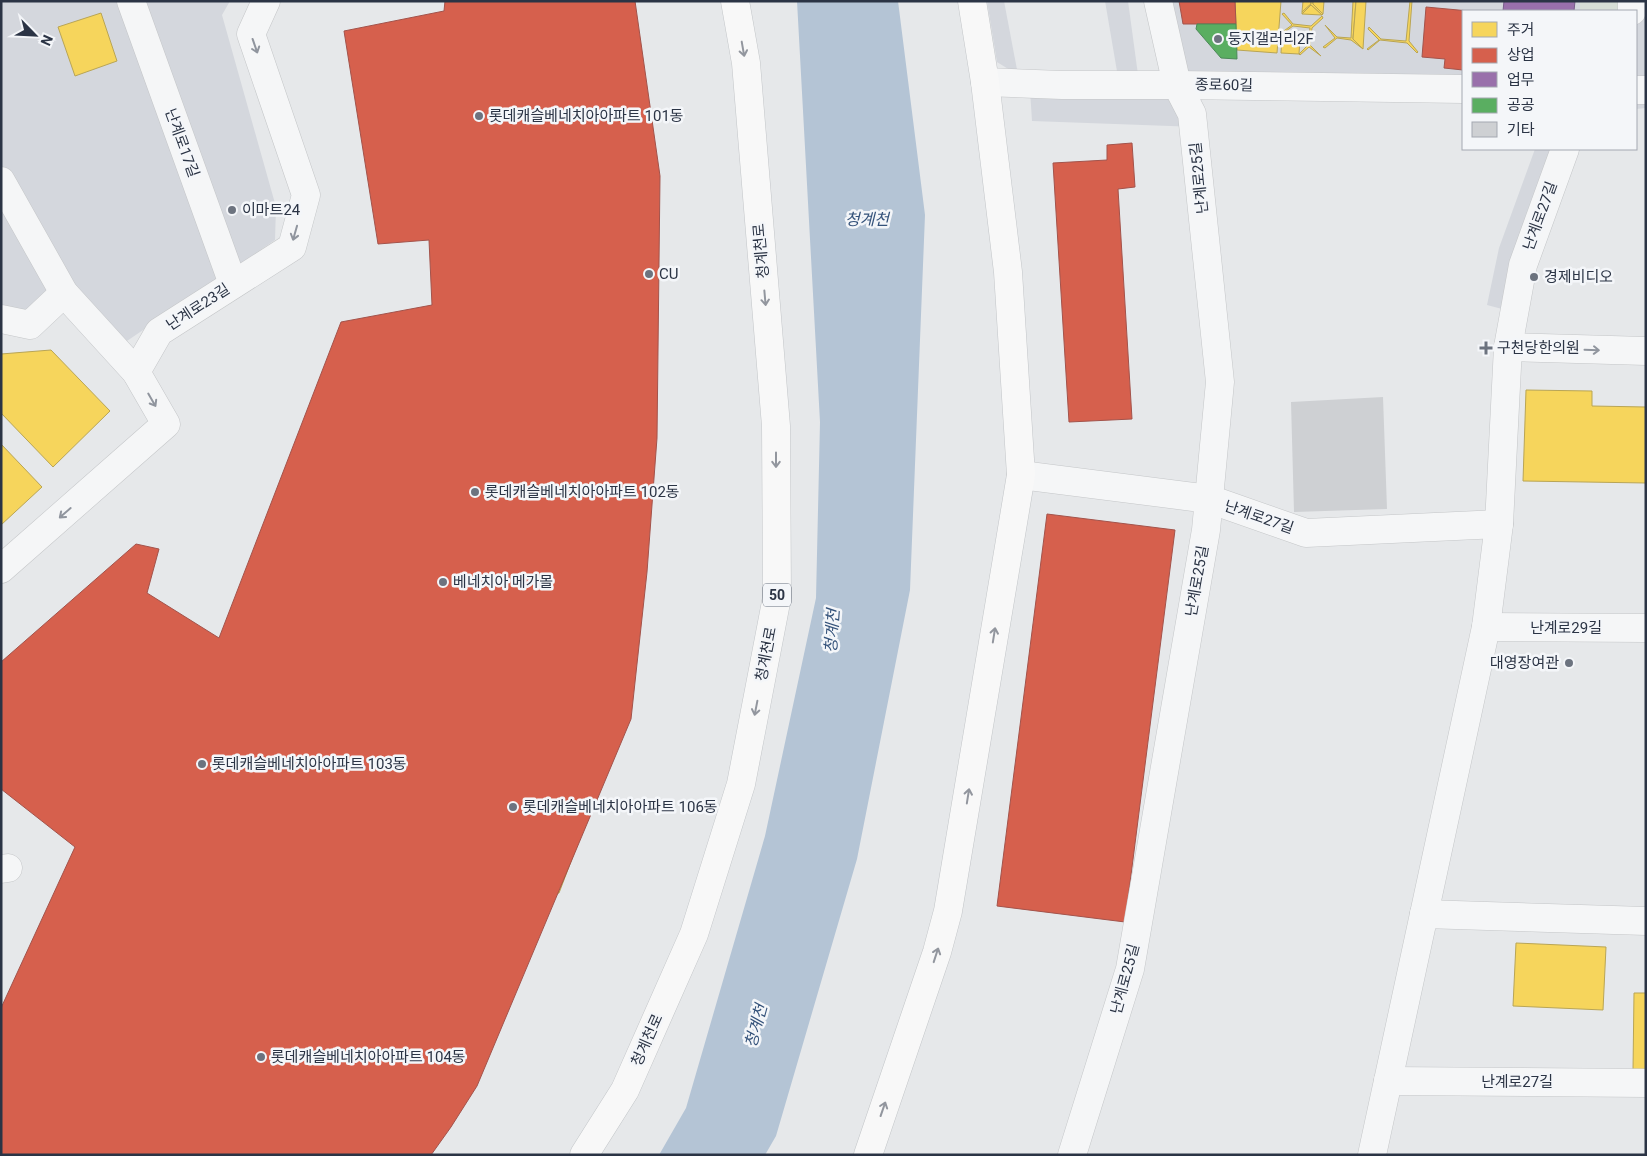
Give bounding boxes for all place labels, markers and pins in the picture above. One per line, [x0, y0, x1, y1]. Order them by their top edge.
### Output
place label: 둥지갤러리2F [1228, 30, 1314, 48]
marker: 둥지갤러리2F [1212, 33, 1224, 45]
place label: 롯데캐슬베네치아아파트 101동 [489, 107, 684, 125]
marker: 롯데캐슬베네치아아파트 101동 [473, 110, 485, 122]
place label: 이마트24 [242, 201, 301, 219]
marker: 이마트24 [226, 204, 238, 216]
place label: CU [659, 265, 679, 283]
marker: CU [643, 268, 655, 280]
place label: 경제비디오 [1544, 268, 1613, 286]
marker: 경제비디오 [1528, 271, 1540, 283]
place label: 구천당한의원 [1497, 339, 1580, 357]
marker: 구천당한의원 [1479, 341, 1493, 355]
place label: 롯데캐슬베네치아아파트 102동 [485, 483, 680, 501]
marker: 롯데캐슬베네치아아파트 102동 [469, 486, 481, 498]
place label: 베네치아 메가몰 [453, 573, 553, 591]
marker: 베네치아 메가몰 [437, 576, 449, 588]
place label: 대영장여관 [1490, 654, 1559, 672]
marker: 대영장여관 [1563, 657, 1575, 669]
place label: 롯데캐슬베네치아아파트 103동 [212, 755, 407, 773]
marker: 롯데캐슬베네치아아파트 103동 [196, 758, 208, 770]
place label: 롯데캐슬베네치아아파트 106동 [523, 798, 718, 816]
marker: 롯데캐슬베네치아아파트 106동 [507, 801, 519, 813]
place label: 롯데캐슬베네치아아파트 104동 [271, 1048, 466, 1066]
marker: 롯데캐슬베네치아아파트 104동 [255, 1051, 267, 1063]

